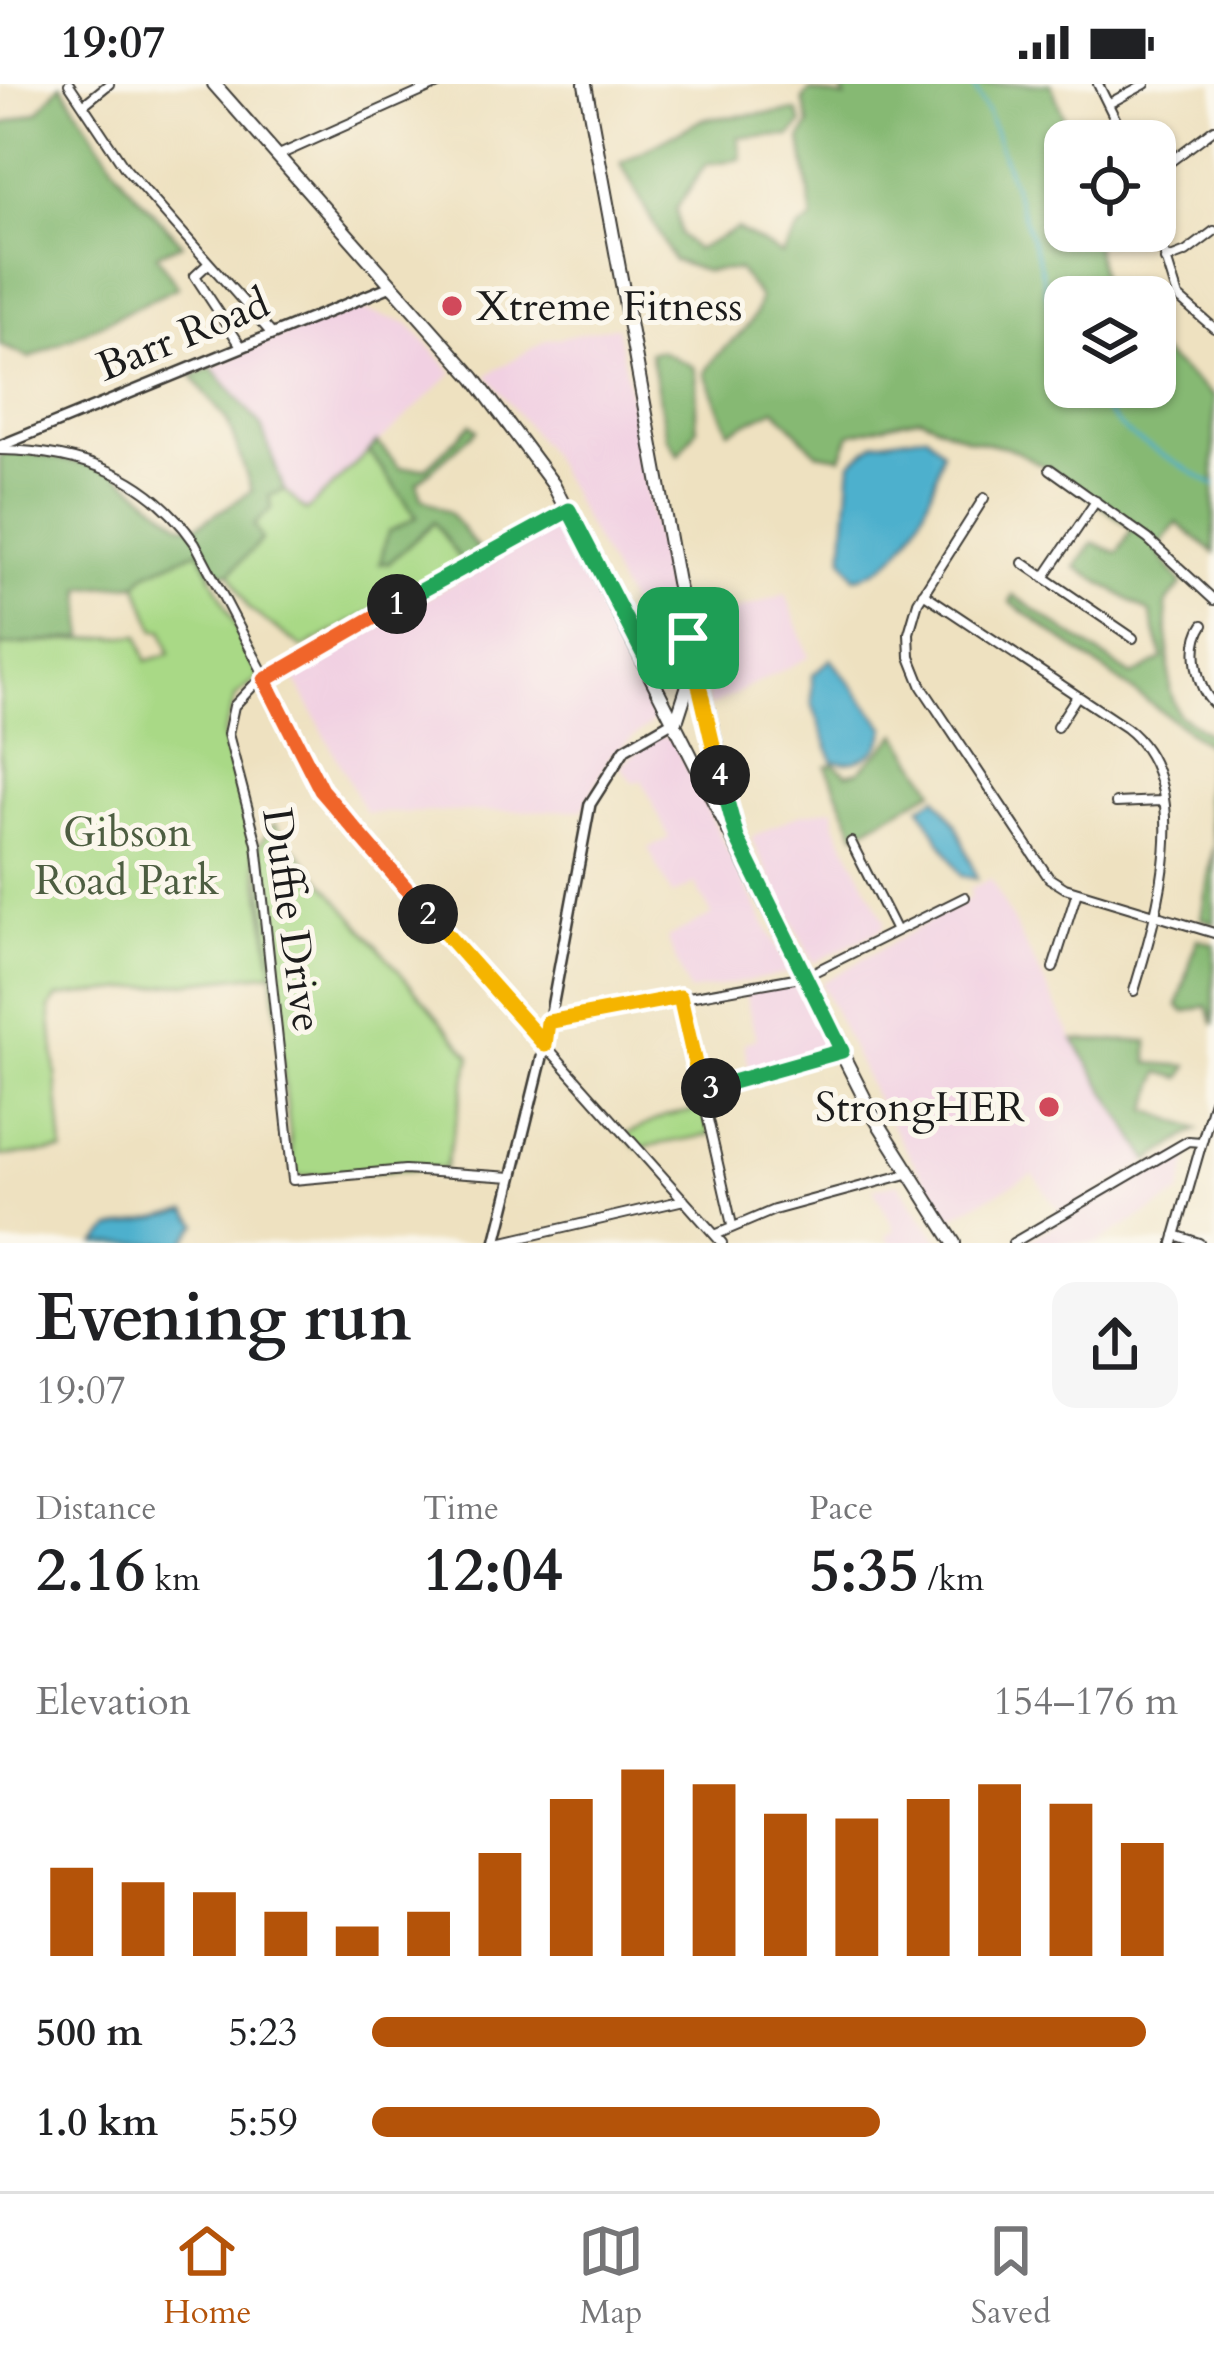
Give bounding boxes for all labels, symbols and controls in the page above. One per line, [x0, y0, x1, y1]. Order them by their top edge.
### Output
text: 19:07 [60, 12, 165, 73]
map controls [1044, 120, 1176, 408]
button: locate [1044, 120, 1176, 252]
street label: Barr Road [88, 275, 278, 395]
button: layers [1044, 276, 1176, 408]
place label: Xtreme Fitness [476, 278, 743, 335]
marker: Xtreme Fitness [439, 293, 465, 319]
pin: 1 [367, 574, 427, 634]
text: 1 [389, 581, 405, 626]
pin [637, 587, 739, 689]
icon: arrive [655, 605, 721, 671]
pin: 4 [690, 745, 750, 805]
text: 4 [712, 752, 728, 797]
park label: Gibson Road Park [35, 804, 220, 909]
street label: Duffie Drive [248, 804, 336, 1036]
pin: 2 [398, 884, 458, 944]
text: 2 [420, 891, 436, 936]
pin: 3 [681, 1058, 741, 1118]
text: 3 [703, 1065, 719, 1110]
place label: StrongHER [815, 1079, 1025, 1136]
marker: StrongHER [1036, 1094, 1062, 1120]
text: Evening run [36, 1274, 411, 1363]
button: share [1052, 1282, 1178, 1408]
text: 19:07 [36, 1364, 126, 1417]
text: Distance [36, 1486, 157, 1531]
text: Time [423, 1486, 499, 1531]
text: Pace [809, 1486, 873, 1531]
text: 2.16 [36, 1531, 146, 1612]
text: 12:04 [423, 1531, 563, 1612]
text: 5:35 [809, 1531, 919, 1612]
text: km [146, 1557, 200, 1602]
text: /km [919, 1557, 984, 1602]
text: Elevation [36, 1675, 191, 1728]
text: 154–176 m [993, 1675, 1178, 1728]
text: 500 m [36, 2006, 142, 2059]
text: 5:23 [228, 2006, 298, 2059]
text: 1.0 km [36, 2096, 158, 2149]
text: 5:59 [228, 2096, 298, 2149]
tab: Home [163, 2218, 252, 2335]
tab: Map [578, 2218, 644, 2335]
tab: Saved [971, 2218, 1051, 2335]

